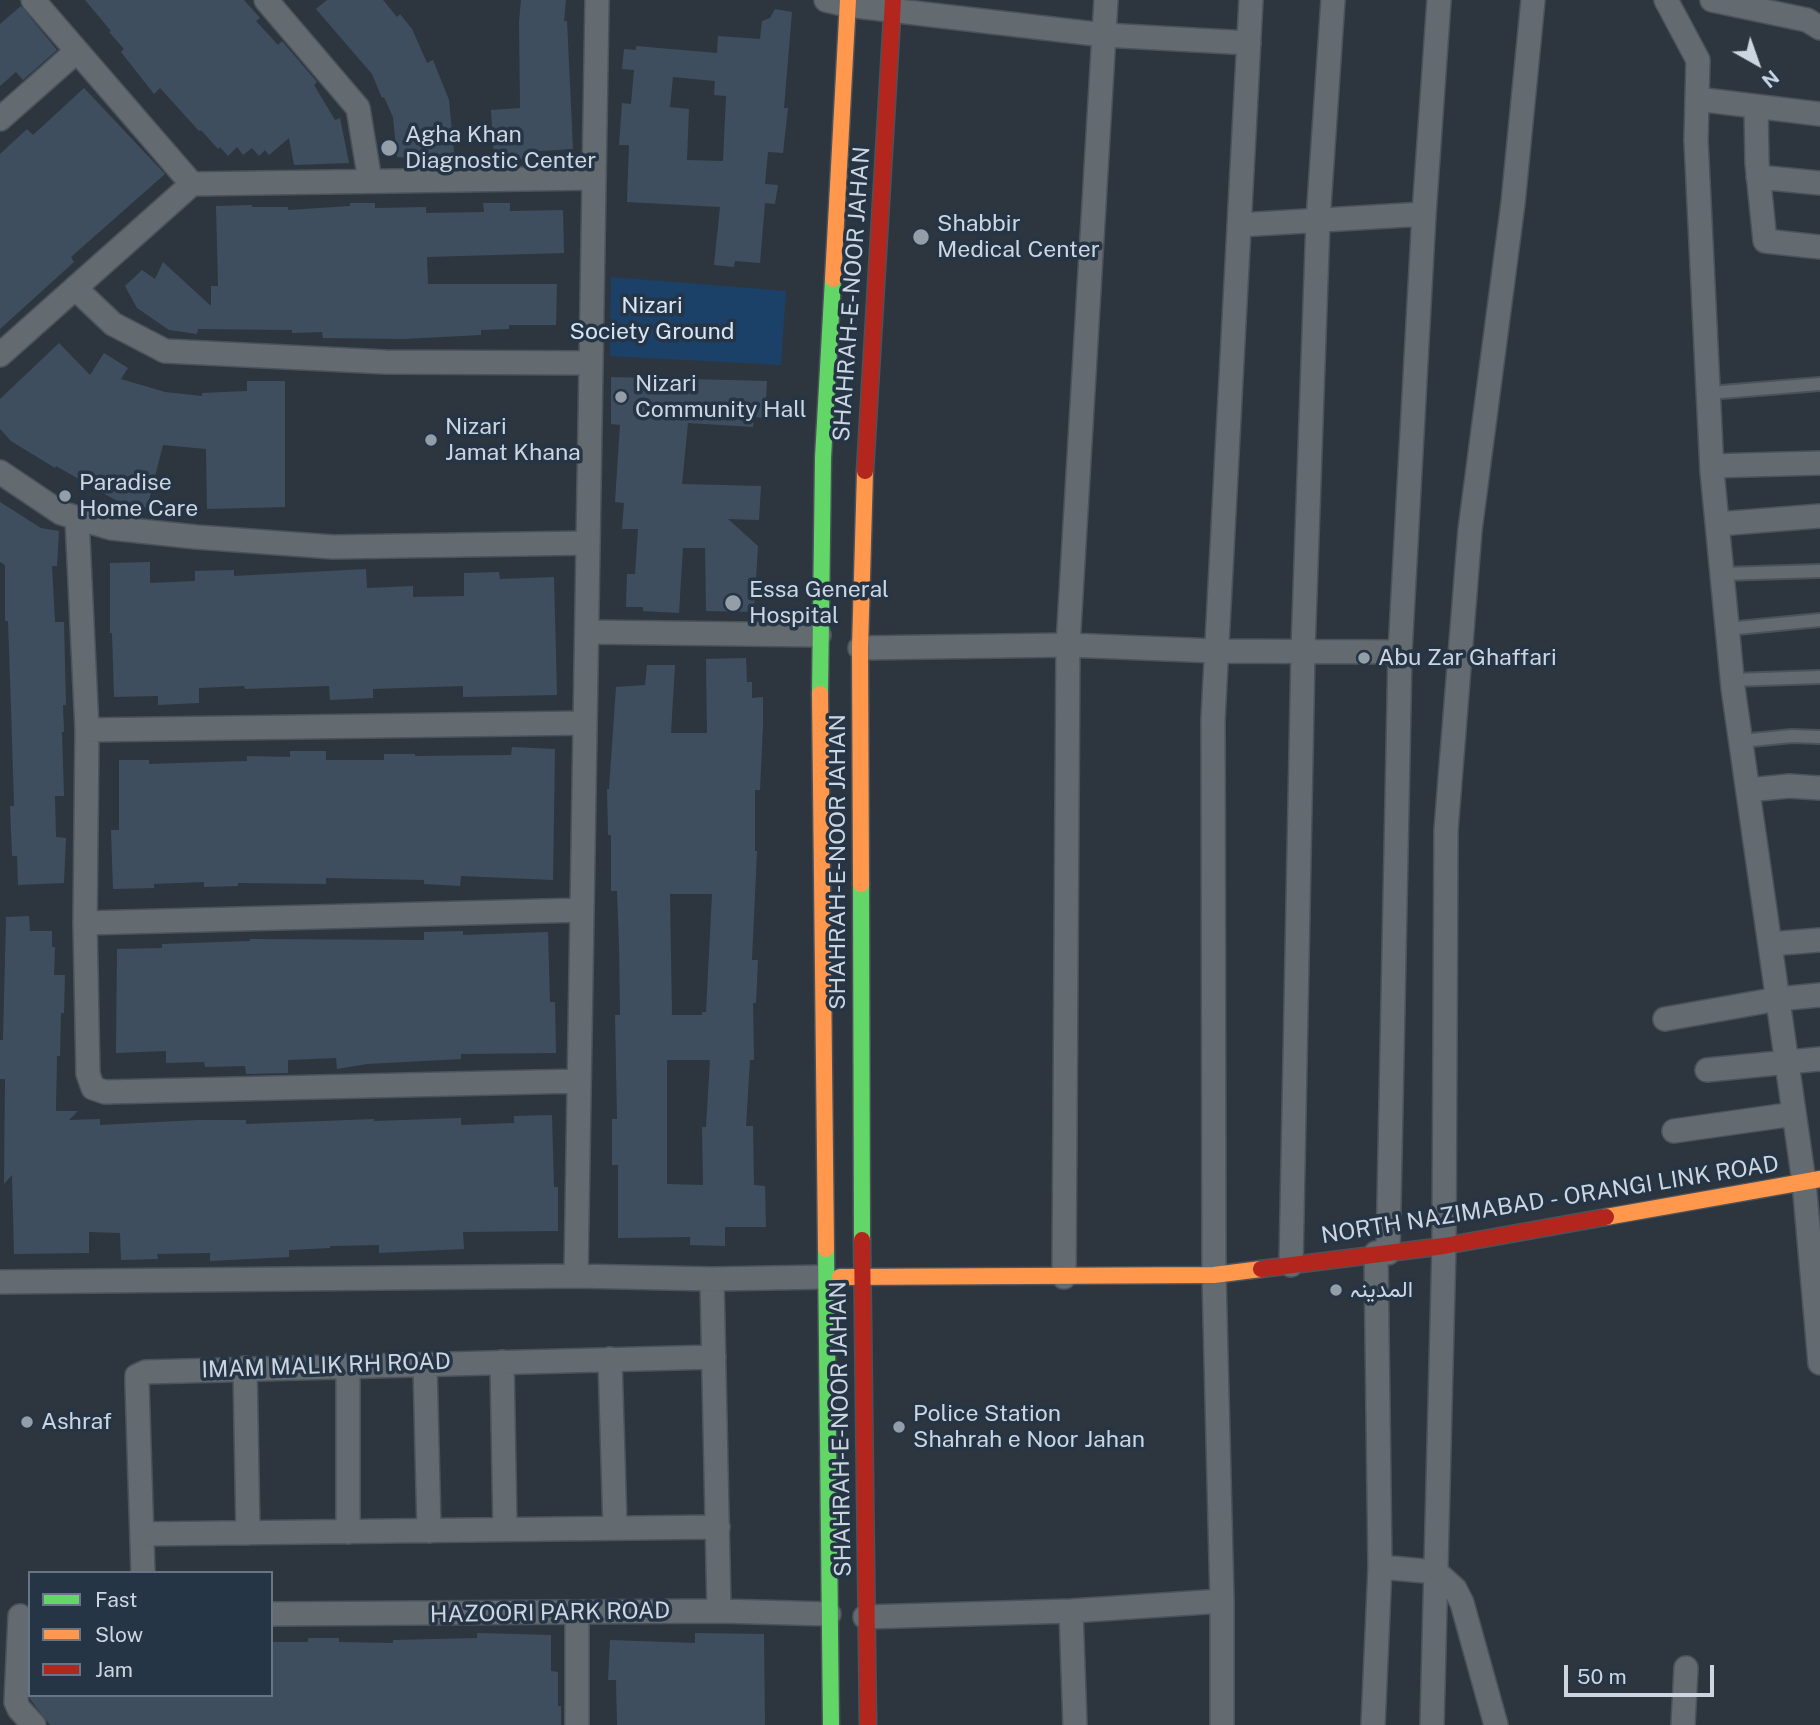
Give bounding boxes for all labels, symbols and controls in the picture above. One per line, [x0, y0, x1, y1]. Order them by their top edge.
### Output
north arrow [1722, 28, 1792, 98]
text: N [1758, 66, 1783, 92]
place label: Agha Khan Diagnostic Center [405, 121, 596, 175]
marker: Agha Khan Diagnostic Center [379, 138, 399, 158]
street label: SHAHRAH-E-NOOR JAHAN [828, 146, 876, 442]
place label: Shabbir Medical Center [937, 210, 1100, 264]
marker: Shabbir Medical Center [911, 227, 931, 247]
park label: Nizari Society Ground [570, 292, 734, 346]
place label: Nizari Community Hall [635, 370, 807, 424]
marker: Nizari Community Hall [613, 389, 629, 405]
place label: Nizari Jamat Khana [445, 413, 581, 467]
marker: Nizari Jamat Khana [423, 432, 439, 448]
place label: Paradise Home Care [79, 469, 198, 523]
marker: Paradise Home Care [57, 488, 73, 504]
place label: Essa General Hospital [749, 576, 889, 630]
marker: Essa General Hospital [723, 593, 743, 613]
place label: Abu Zar Ghaffari [1378, 644, 1557, 672]
marker: Abu Zar Ghaffari [1356, 650, 1372, 666]
street label: SHAHRAH-E-NOOR JAHAN [824, 714, 852, 1010]
street label: NORTH NAZIMABAD - ORANGI LINK ROAD [1319, 1150, 1781, 1250]
place label: المدینہ [1350, 1276, 1413, 1304]
street label: SHAHRAH-E-NOOR JAHAN [825, 1281, 857, 1577]
marker: المدینہ [1328, 1282, 1344, 1298]
street label: IMAM MALIK RH ROAD [201, 1348, 451, 1384]
place label: Police Station Shahrah e Noor Jahan [913, 1400, 1145, 1454]
place label: Ashraf [41, 1408, 112, 1436]
marker: Ashraf [19, 1414, 35, 1430]
marker: Police Station Shahrah e Noor Jahan [891, 1419, 907, 1435]
legend [28, 1571, 273, 1697]
text: Fast [95, 1587, 137, 1612]
street label: HAZOORI PARK ROAD [430, 1597, 670, 1629]
text: Slow [95, 1622, 143, 1647]
scale bar [1568, 1652, 1718, 1696]
text: Jam [95, 1657, 133, 1682]
text: 50 m [1577, 1664, 1627, 1689]

